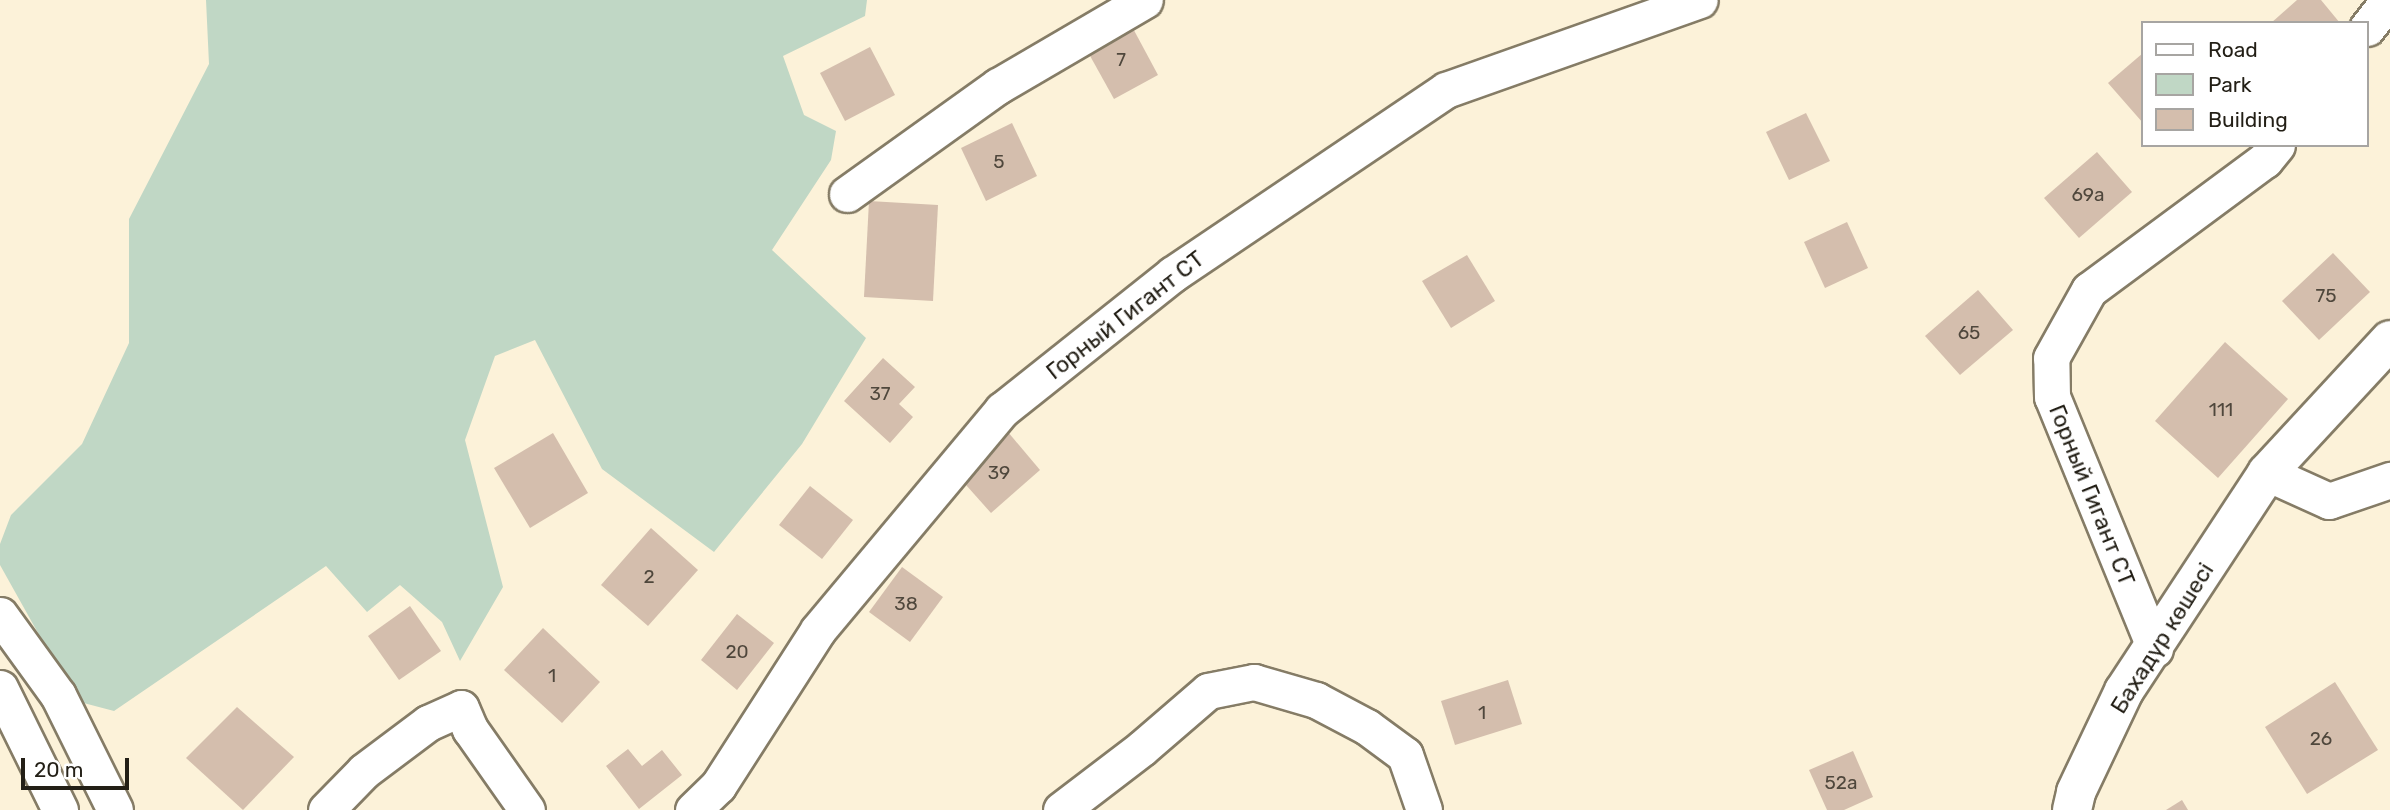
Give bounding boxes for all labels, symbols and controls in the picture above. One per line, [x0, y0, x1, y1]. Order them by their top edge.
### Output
legend [2142, 21, 2369, 147]
text: Road [2208, 37, 2258, 62]
house number: 7 [1116, 49, 1126, 71]
text: Park [2208, 72, 2252, 97]
text: Building [2208, 107, 2288, 132]
house number: 5 [993, 151, 1005, 173]
house number: 69а [2071, 184, 2105, 206]
street label: Горный Гигант СТ [1041, 245, 1209, 385]
house number: 75 [2315, 285, 2337, 307]
house number: 65 [1958, 322, 1980, 344]
house number: 37 [869, 383, 891, 405]
house number: 111 [2209, 399, 2233, 421]
street label: Горный Гигант СТ [2043, 400, 2141, 590]
house number: 39 [988, 462, 1010, 484]
street label: Бахадүр көшесі [2105, 557, 2219, 719]
house number: 2 [643, 566, 655, 588]
house number: 38 [894, 593, 918, 615]
house number: 20 [725, 641, 749, 663]
house number: 1 [548, 665, 556, 687]
house number: 1 [1478, 702, 1486, 724]
house number: 26 [2310, 728, 2332, 750]
scale bar [24, 744, 133, 788]
text: 20 m [34, 757, 83, 782]
house number: 52а [1825, 772, 1857, 794]

